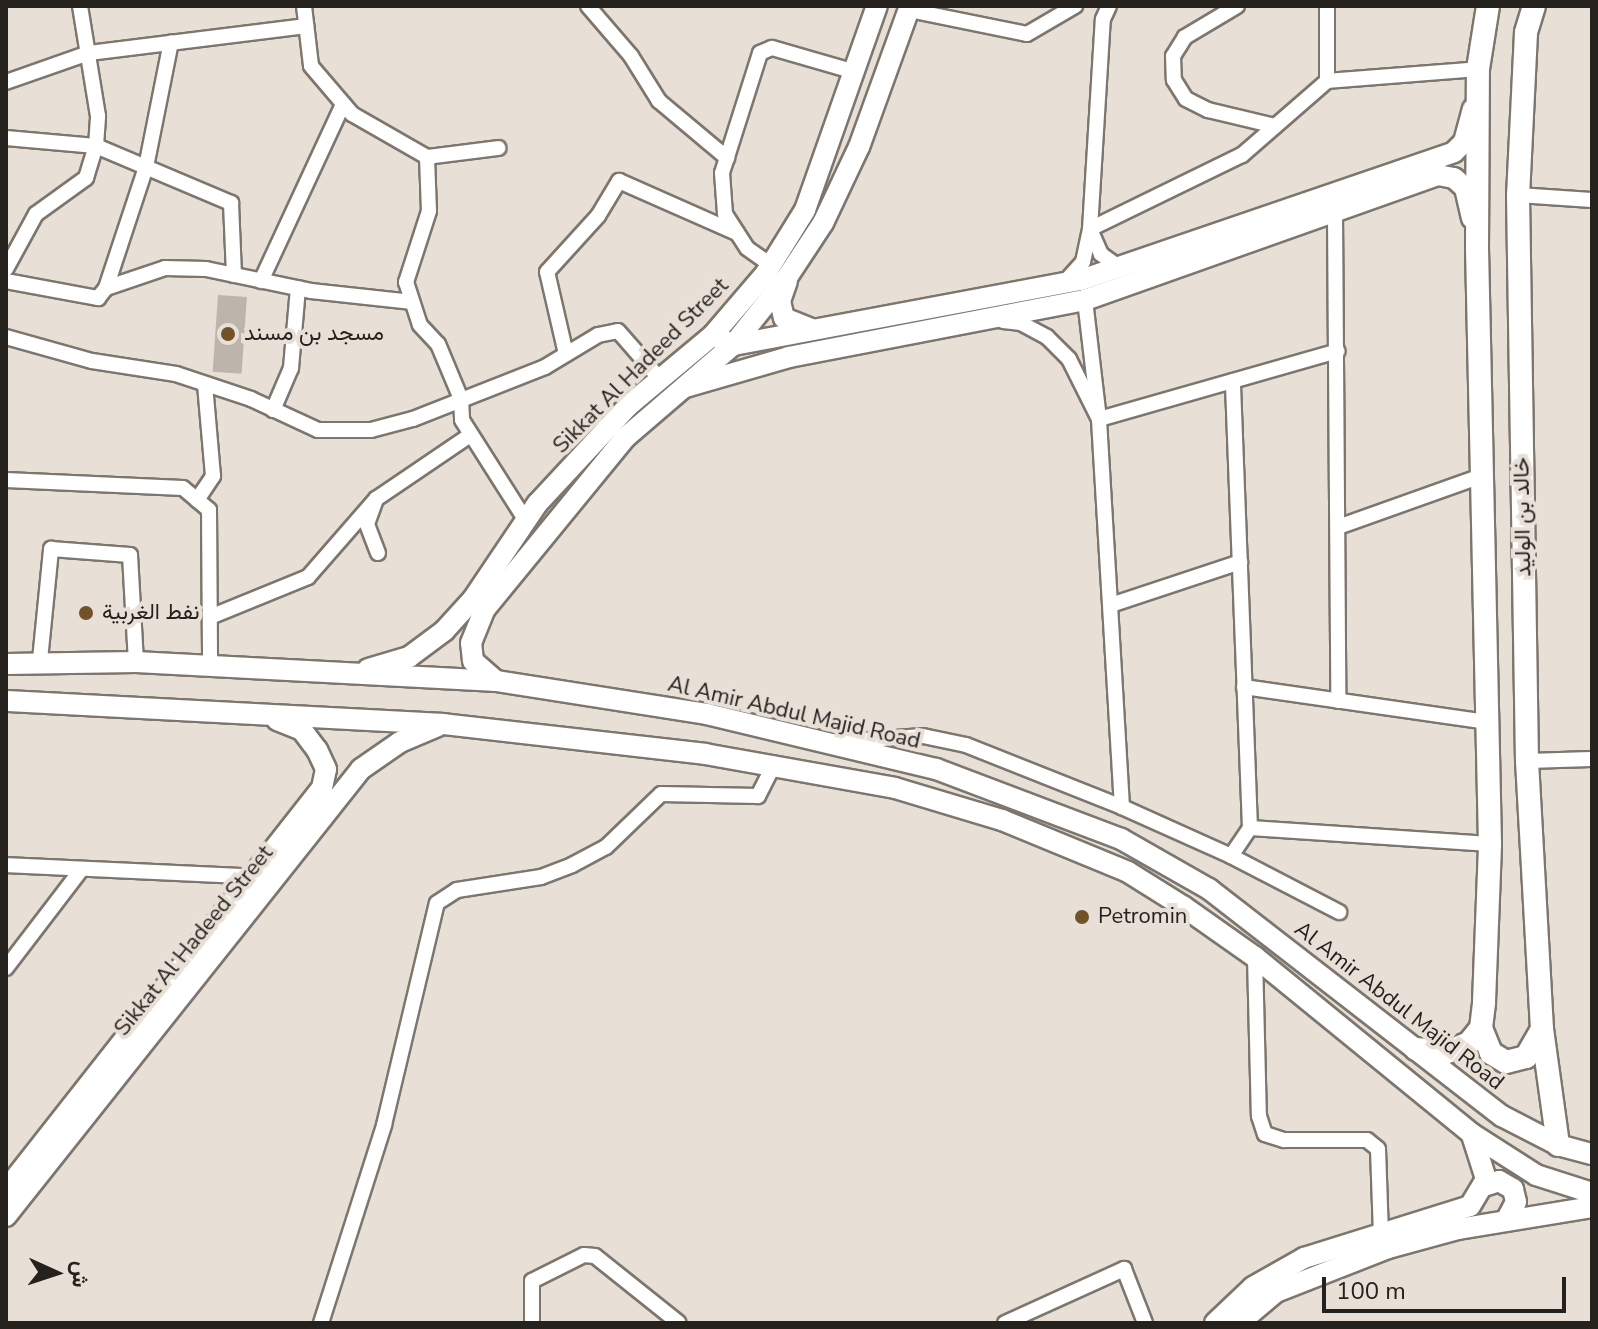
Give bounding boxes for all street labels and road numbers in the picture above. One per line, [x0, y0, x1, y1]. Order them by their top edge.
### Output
street label: Sikkat Al Hadeed Street [548, 273, 734, 459]
street label: خالد بن الوليد [1509, 457, 1537, 577]
street label: Al Amir Abdul Majid Road [665, 671, 923, 755]
street label: Sikkat Al Hadeed Street [109, 841, 279, 1041]
street label: Al Amir Abdul Majid Road [1289, 916, 1509, 1096]

